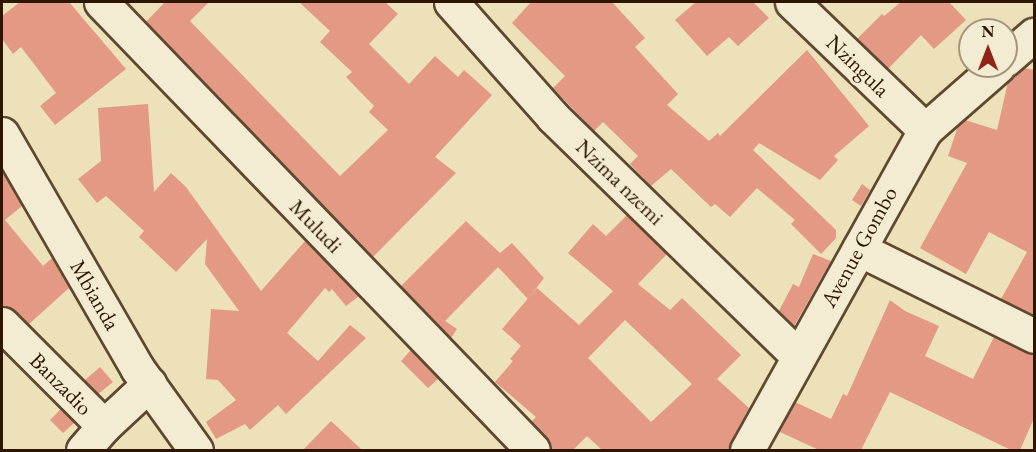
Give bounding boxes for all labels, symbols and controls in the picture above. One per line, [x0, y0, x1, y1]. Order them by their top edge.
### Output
north arrow [958, 18, 1018, 78]
text: N [982, 21, 994, 42]
street label: Nzingula [821, 29, 895, 103]
street label: Nzima nzemi [570, 133, 670, 231]
street label: Avenue Gombo [815, 182, 903, 312]
street label: Muludi [284, 194, 348, 258]
street label: Mbianda [64, 255, 126, 335]
street label: Banzadio [24, 347, 98, 421]

